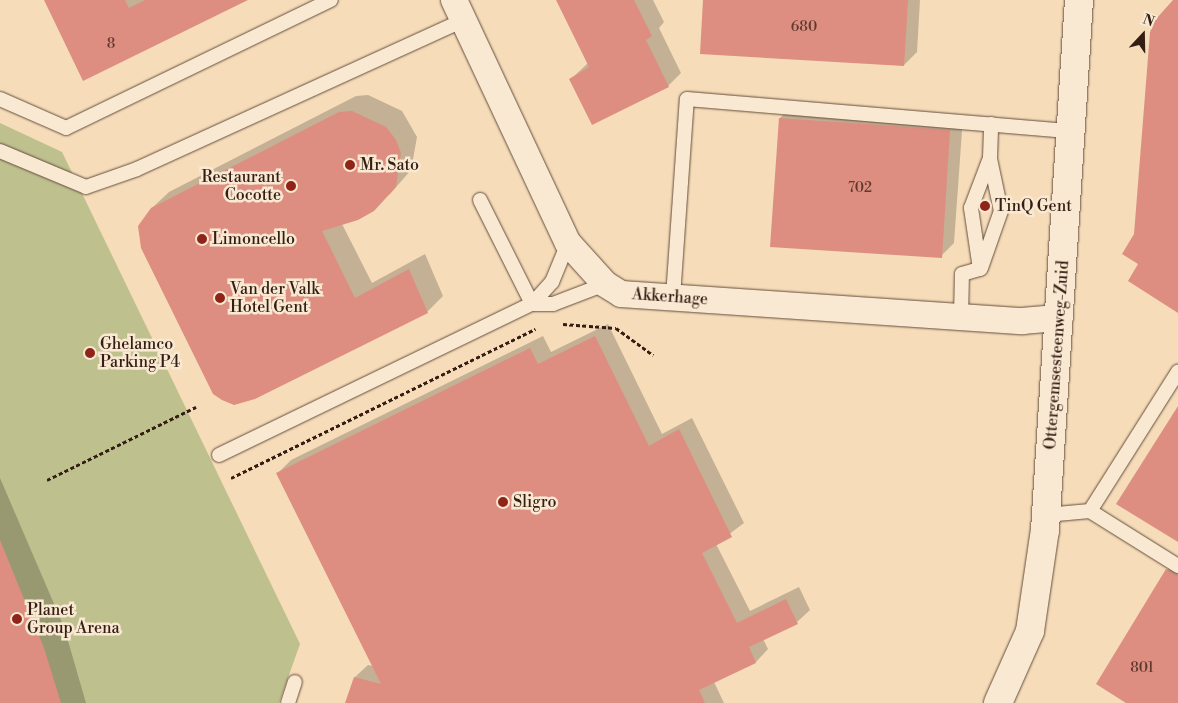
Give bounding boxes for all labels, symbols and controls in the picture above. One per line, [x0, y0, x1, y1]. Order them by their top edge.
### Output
north arrow [1118, 10, 1168, 60]
text: N [1140, 11, 1157, 31]
house number: 680 [791, 19, 817, 35]
house number: 8 [107, 36, 115, 52]
place label: Mr. Sato [360, 155, 419, 175]
marker: Mr. Sato [344, 159, 356, 171]
place label: Restaurant Cocotte [202, 167, 281, 205]
marker: Restaurant Cocotte [285, 180, 297, 192]
house number: 702 [848, 180, 872, 196]
place label: TinQ Gent [995, 196, 1072, 216]
marker: TinQ Gent [979, 200, 991, 212]
place label: Limoncello [212, 229, 295, 249]
marker: Limoncello [196, 233, 208, 245]
street label: Ottergemsesteenweg-Zuid [1041, 260, 1073, 450]
place label: Van der Valk Hotel Gent [230, 279, 320, 317]
street label: Akkerhage [631, 285, 709, 309]
marker: Van der Valk Hotel Gent [214, 292, 226, 304]
place label: Ghelamco Parking P4 [100, 334, 180, 372]
marker: Ghelamco Parking P4 [84, 347, 96, 359]
place label: Sligro [513, 492, 557, 512]
marker: Sligro [497, 496, 509, 508]
place label: Planet Group Arena [27, 600, 120, 638]
marker: Planet Group Arena [11, 613, 23, 625]
house number: 801 [1130, 660, 1154, 676]

